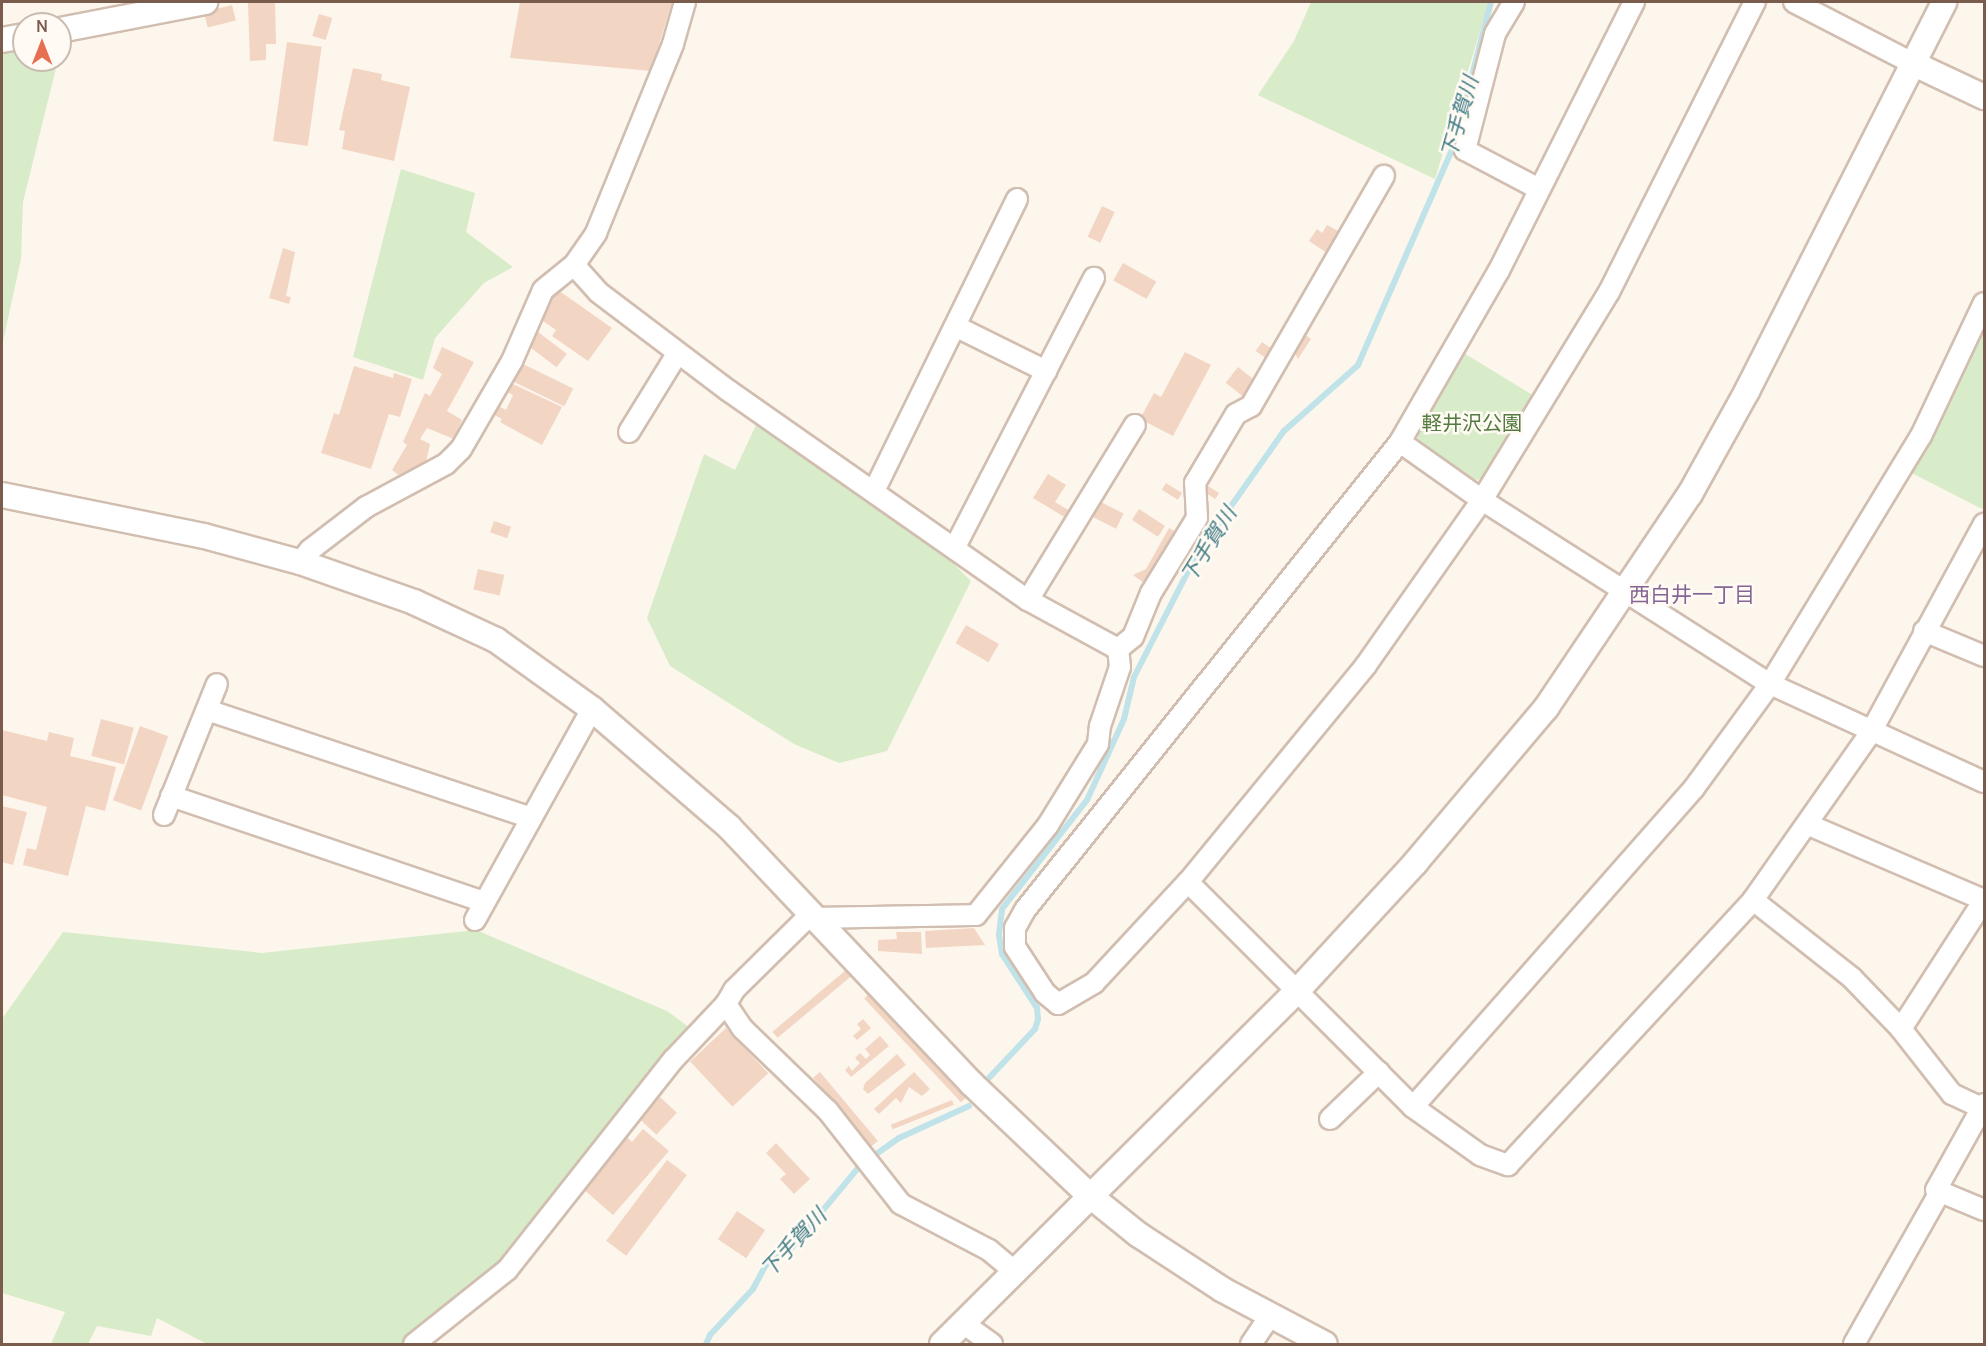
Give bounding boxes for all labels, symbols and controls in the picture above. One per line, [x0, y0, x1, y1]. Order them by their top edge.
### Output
north arrow [12, 12, 72, 72]
text: N [36, 15, 48, 37]
water label: 下手賀川 [1435, 73, 1483, 161]
park label: 軽井沢公園 [1422, 410, 1522, 434]
water label: 下手賀川 [1175, 502, 1241, 586]
district label: 西白井一丁目 [1629, 581, 1755, 607]
water label: 下手賀川 [755, 1203, 831, 1281]

